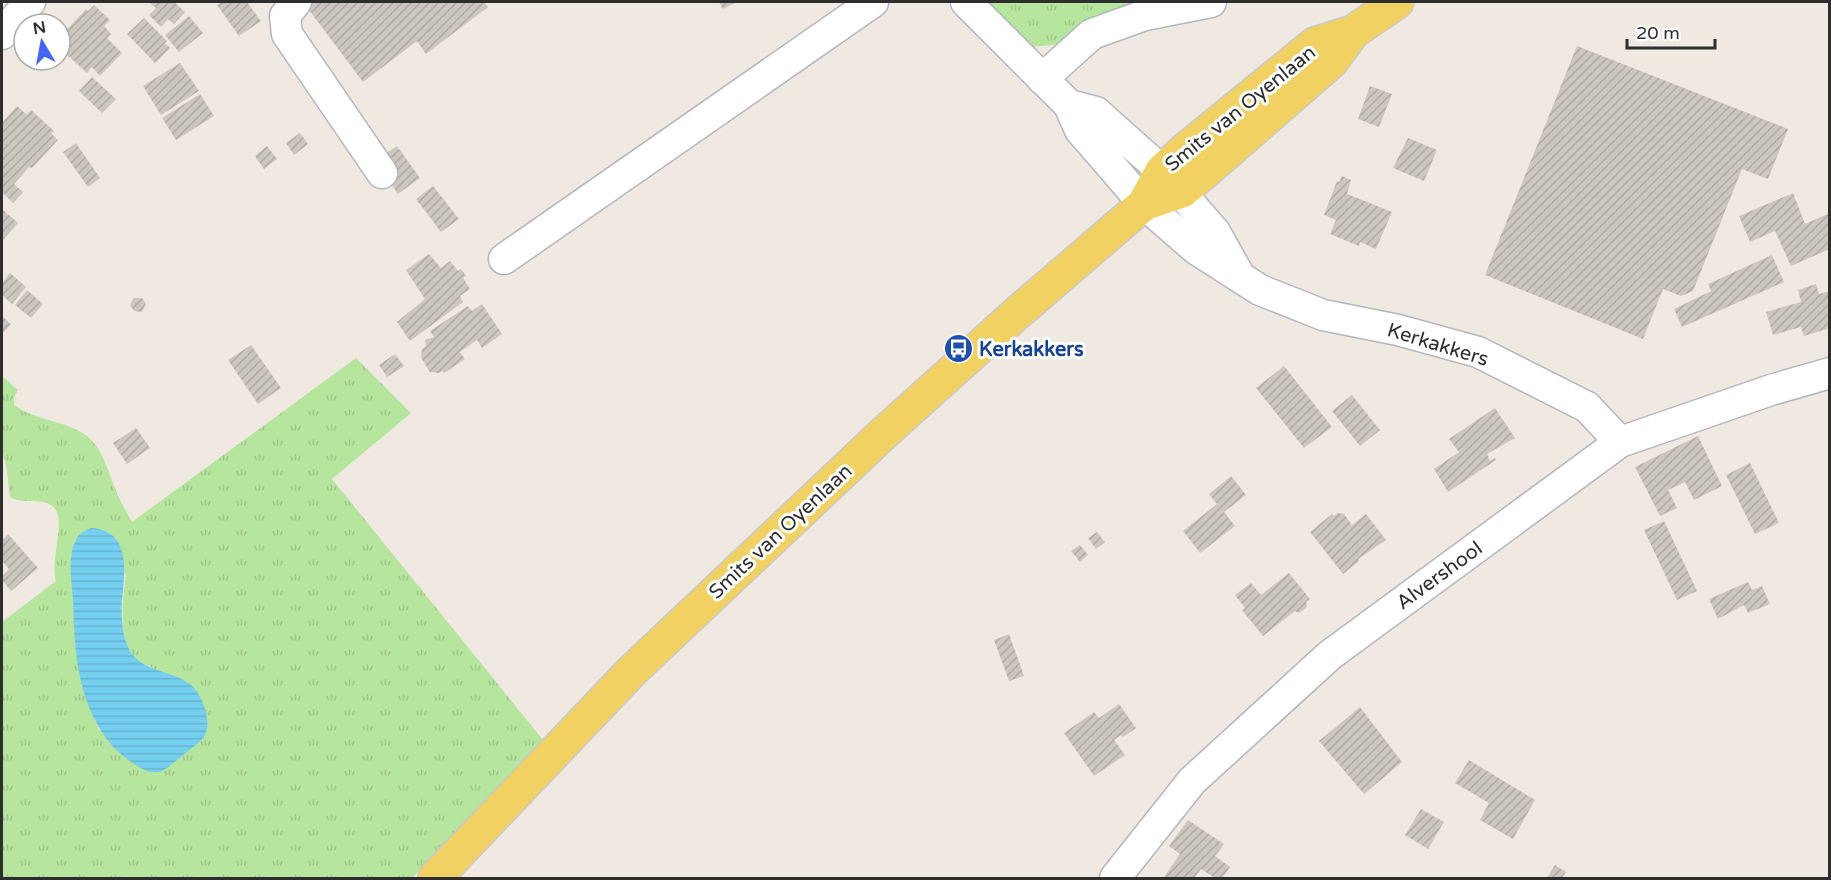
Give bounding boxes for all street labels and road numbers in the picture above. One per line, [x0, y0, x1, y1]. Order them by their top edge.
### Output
street label: Smits van Oyenlaan [1160, 41, 1321, 177]
street label: Kerkakkers [1384, 318, 1491, 372]
street label: Smits van Oyenlaan [704, 459, 857, 604]
street label: Alvershool [1392, 537, 1487, 615]

